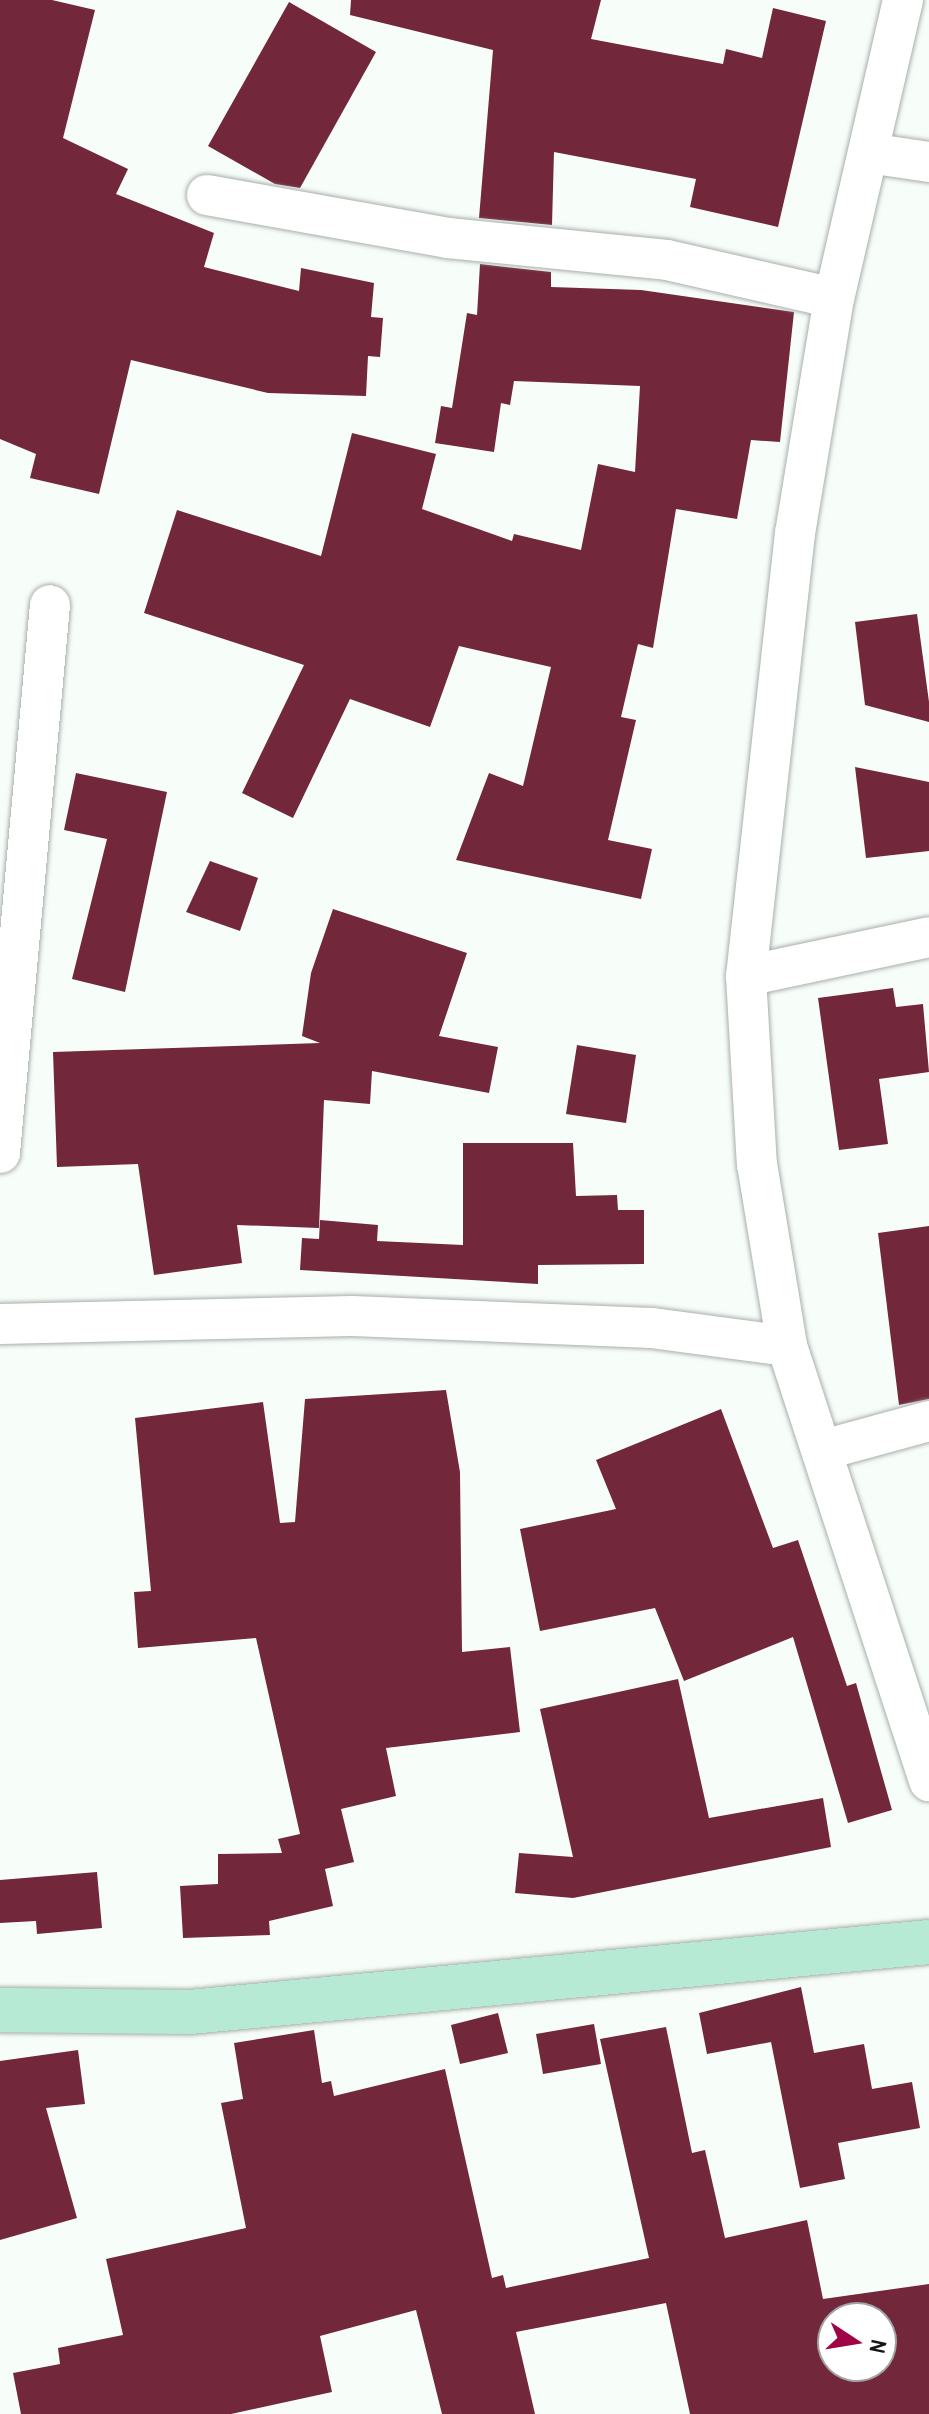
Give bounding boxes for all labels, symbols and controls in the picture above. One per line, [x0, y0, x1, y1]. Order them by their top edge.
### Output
north arrow [817, 2302, 897, 2382]
text: N [862, 2337, 895, 2356]

